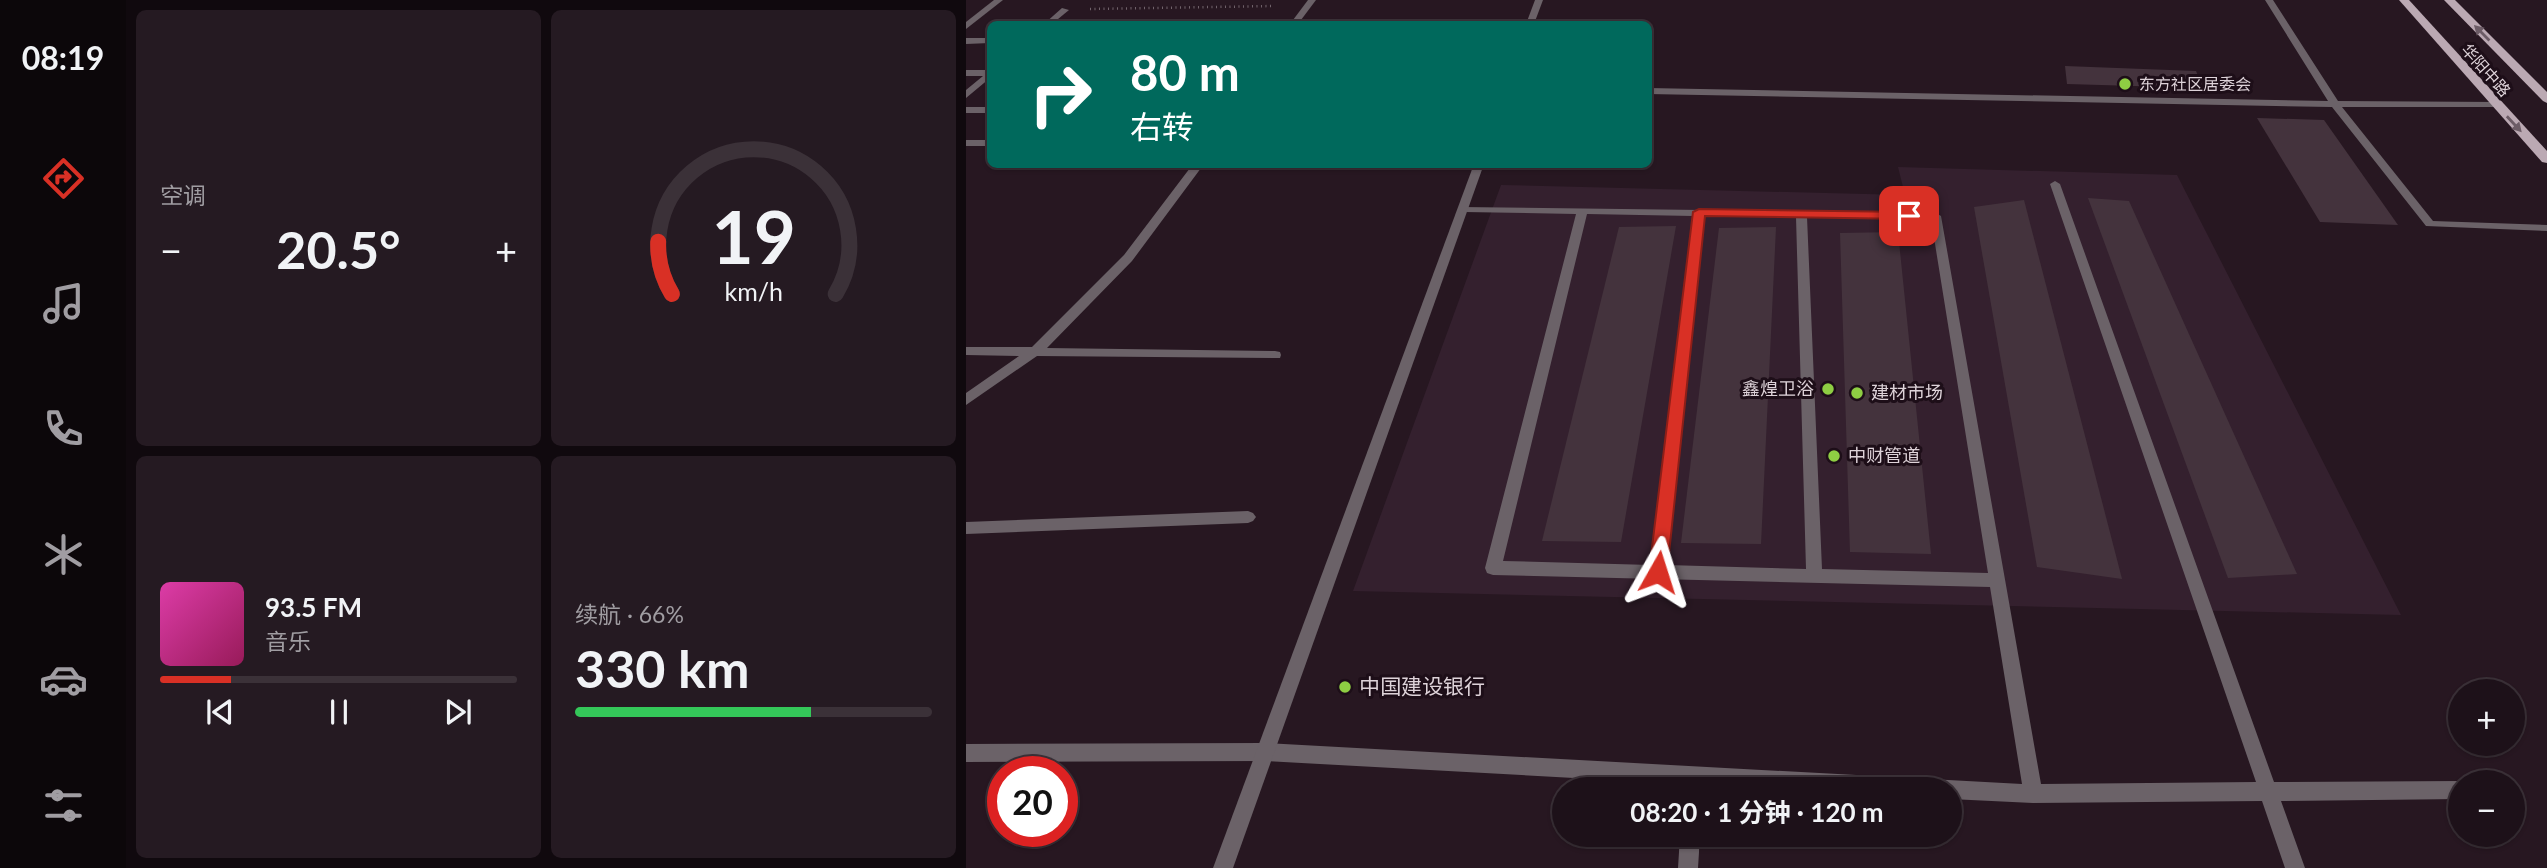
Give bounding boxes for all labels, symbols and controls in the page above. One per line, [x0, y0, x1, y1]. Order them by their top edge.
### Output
one-way arrow [2474, 25, 2490, 42]
text: 08:19 [22, 38, 104, 77]
street label: 华阳中路 [2458, 40, 2515, 100]
text: 80 m [1130, 43, 1240, 101]
icon: right [1015, 49, 1106, 140]
place label: 东方社区居委会 [2139, 74, 2251, 93]
marker: 东方社区居委会 [2117, 76, 2133, 92]
text: 右转 [1130, 107, 1194, 146]
one-way arrow [2506, 115, 2522, 132]
icon: directions [39, 154, 88, 203]
text: 空调 [160, 181, 206, 209]
pin [1879, 186, 1939, 246]
text: 19 [711, 192, 796, 280]
icon: arrive [1890, 197, 1928, 235]
text: 20.5° [276, 218, 401, 280]
text: − [160, 227, 182, 273]
text: + [495, 227, 517, 273]
text: km/h [724, 276, 783, 306]
icon: music [39, 279, 88, 328]
place label: 鑫煌卫浴 [1742, 377, 1814, 399]
marker: 鑫煌卫浴 [1820, 381, 1836, 397]
place label: 建材市场 [1871, 381, 1943, 403]
marker: 建材市场 [1849, 385, 1865, 401]
icon: phone [39, 404, 88, 453]
place label: 中财管道 [1848, 444, 1920, 466]
marker: 中财管道 [1826, 448, 1842, 464]
icon: climate [39, 530, 88, 579]
position arrow [1621, 535, 1695, 609]
text: 93.5 FM [265, 591, 362, 623]
text: 续航 · 66% [575, 600, 684, 628]
text: 音乐 [265, 627, 311, 655]
text: 330 km [575, 637, 749, 699]
icon: car [39, 655, 88, 704]
place label: 中国建设银行 [1359, 673, 1485, 698]
marker: 中国建设银行 [1337, 679, 1353, 695]
map controls [2448, 679, 2525, 847]
button: + [2448, 679, 2525, 756]
icon: previous [201, 693, 239, 731]
icon: pause [320, 693, 358, 731]
icon: next [439, 693, 477, 731]
speed limit sign: 20 [987, 756, 1078, 847]
button: − [2448, 770, 2525, 847]
icon: filters [39, 781, 88, 830]
text: 08:20 · 1 分钟 · 120 m [1630, 796, 1884, 828]

